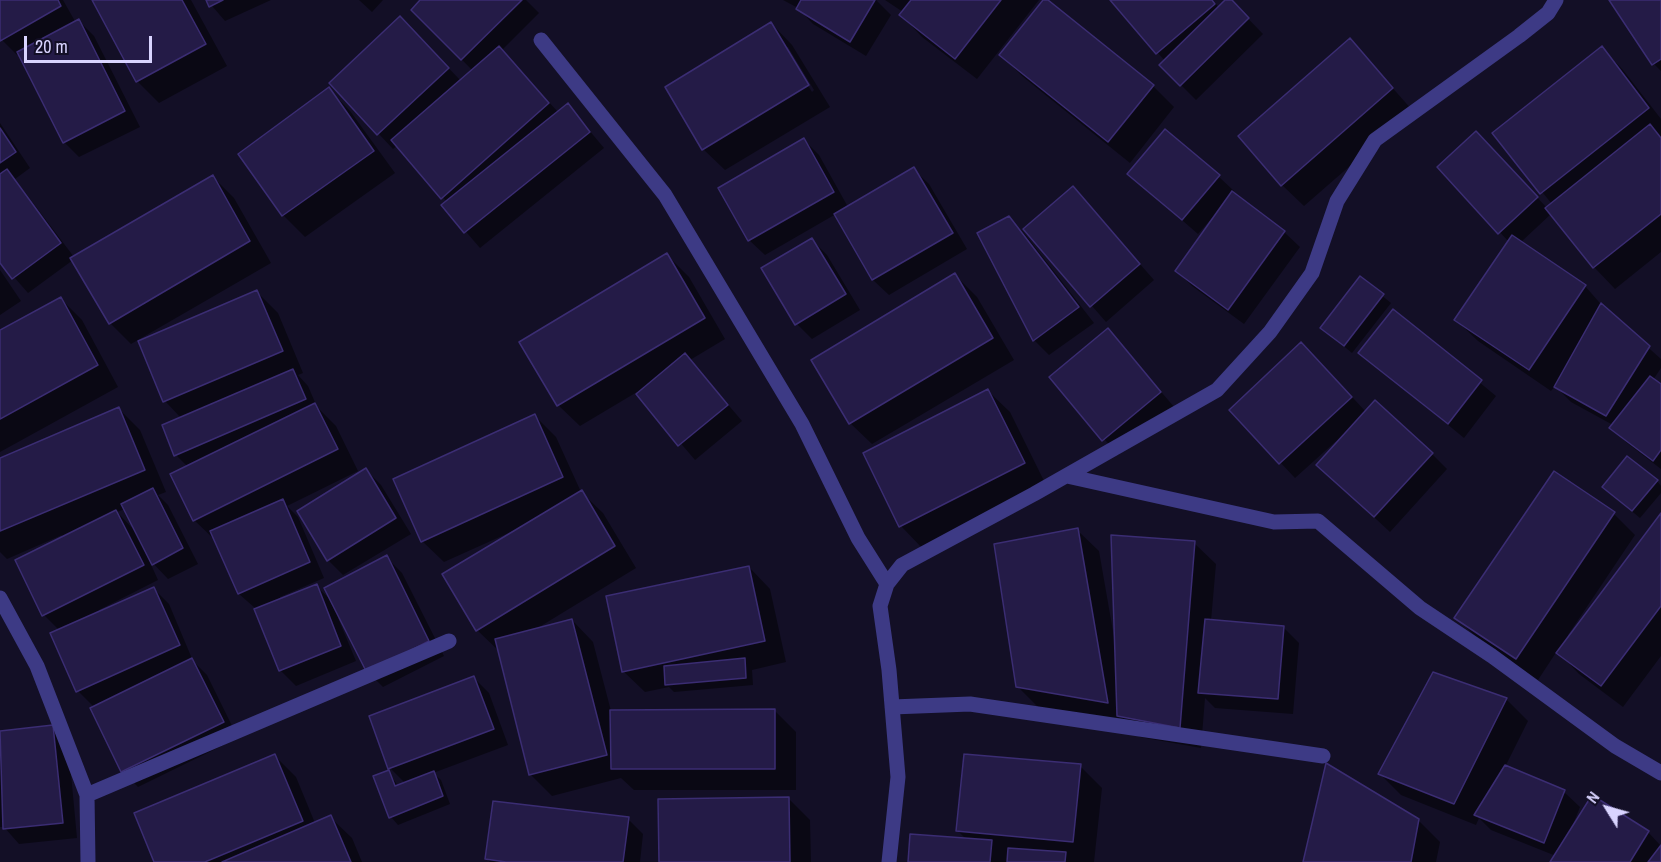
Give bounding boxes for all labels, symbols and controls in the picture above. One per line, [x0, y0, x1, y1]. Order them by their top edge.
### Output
scale bar [27, 24, 154, 62]
text: 20 m [35, 34, 68, 59]
north arrow [1577, 778, 1637, 838]
text: N [1581, 787, 1604, 808]

